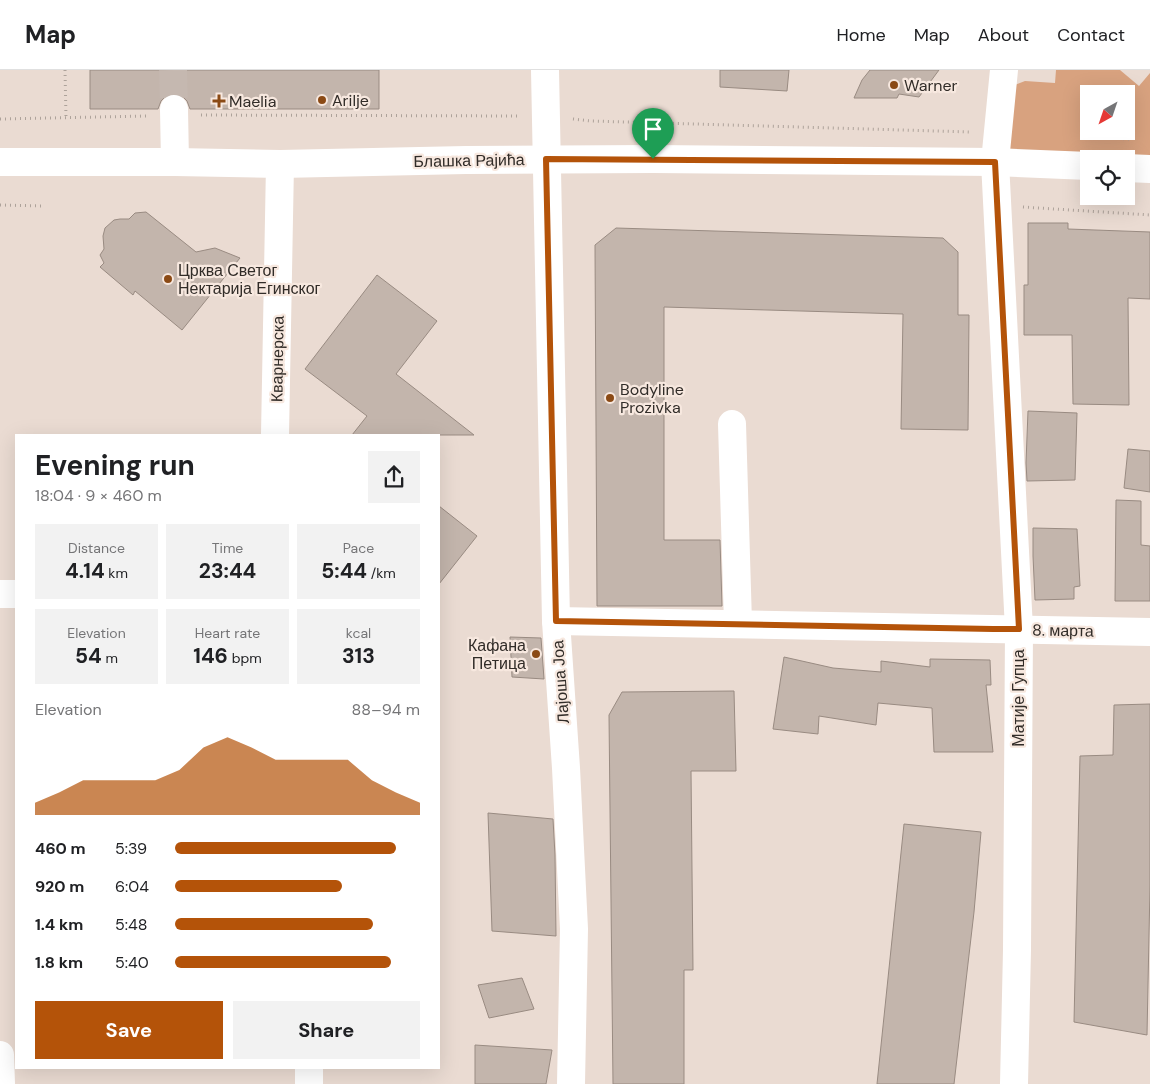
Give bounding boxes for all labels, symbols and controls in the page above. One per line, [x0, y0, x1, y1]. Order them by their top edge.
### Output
text: Map [25, 19, 76, 50]
text: Home [836, 23, 886, 47]
text: Map [914, 23, 950, 47]
text: About [978, 23, 1029, 47]
text: Contact [1057, 23, 1125, 47]
place label: Warner [904, 75, 958, 96]
marker: Warner [888, 79, 900, 91]
north arrow [1080, 85, 1135, 140]
map controls [1080, 85, 1135, 205]
place label: Arilje [332, 90, 369, 111]
place label: Maelia [229, 91, 276, 112]
marker: Arilje [316, 94, 328, 106]
marker: Maelia [213, 95, 225, 107]
pin [632, 108, 674, 159]
icon: arrive [639, 115, 667, 143]
street label: Блашка Рајића [413, 149, 525, 172]
button: locate [1080, 150, 1135, 205]
place label: Црква Светог Нектарија Егинског [178, 260, 321, 299]
marker: Црква Светог Нектарија Егинског [162, 273, 174, 285]
street label: Кварнерска [266, 316, 289, 402]
place label: Bodyline Prozivka [620, 379, 684, 418]
marker: Bodyline Prozivka [604, 392, 616, 404]
text: Evening run [35, 447, 195, 484]
button: share [368, 451, 420, 503]
text: 18:04 · 9 × 460 m [35, 485, 162, 506]
text: Distance [68, 539, 125, 557]
text: Time [212, 539, 243, 557]
text: Pace [343, 539, 374, 557]
text: 4.14 [65, 557, 105, 585]
text: 23:44 [199, 557, 256, 585]
text: 5:44 [321, 557, 367, 585]
text: km [105, 564, 128, 582]
text: /km [367, 564, 396, 582]
street label: 8. марта [1032, 619, 1094, 642]
text: Elevation [67, 624, 126, 642]
text: Heart rate [195, 624, 260, 642]
text: kcal [346, 624, 371, 642]
place label: Кафана Петица [468, 635, 526, 674]
street label: Лајоша Јоа [547, 639, 574, 724]
text: 54 [75, 642, 102, 670]
text: 146 [193, 642, 228, 670]
text: 313 [342, 642, 375, 670]
marker: Кафана Петица [530, 648, 542, 660]
text: m [102, 649, 118, 667]
text: bpm [228, 649, 262, 667]
street label: Матије Гупца [1008, 649, 1029, 747]
text: Elevation [35, 699, 102, 720]
text: 88–94 m [352, 699, 420, 720]
text: 460 m [35, 838, 86, 859]
text: 5:39 [115, 838, 147, 859]
text: 920 m [35, 876, 84, 897]
text: 6:04 [115, 876, 149, 897]
text: 1.4 km [35, 914, 83, 935]
text: 5:48 [115, 914, 147, 935]
text: 1.8 km [35, 952, 83, 973]
text: 5:40 [115, 952, 149, 973]
button: Save [35, 1001, 223, 1059]
button: Share [233, 1001, 420, 1059]

